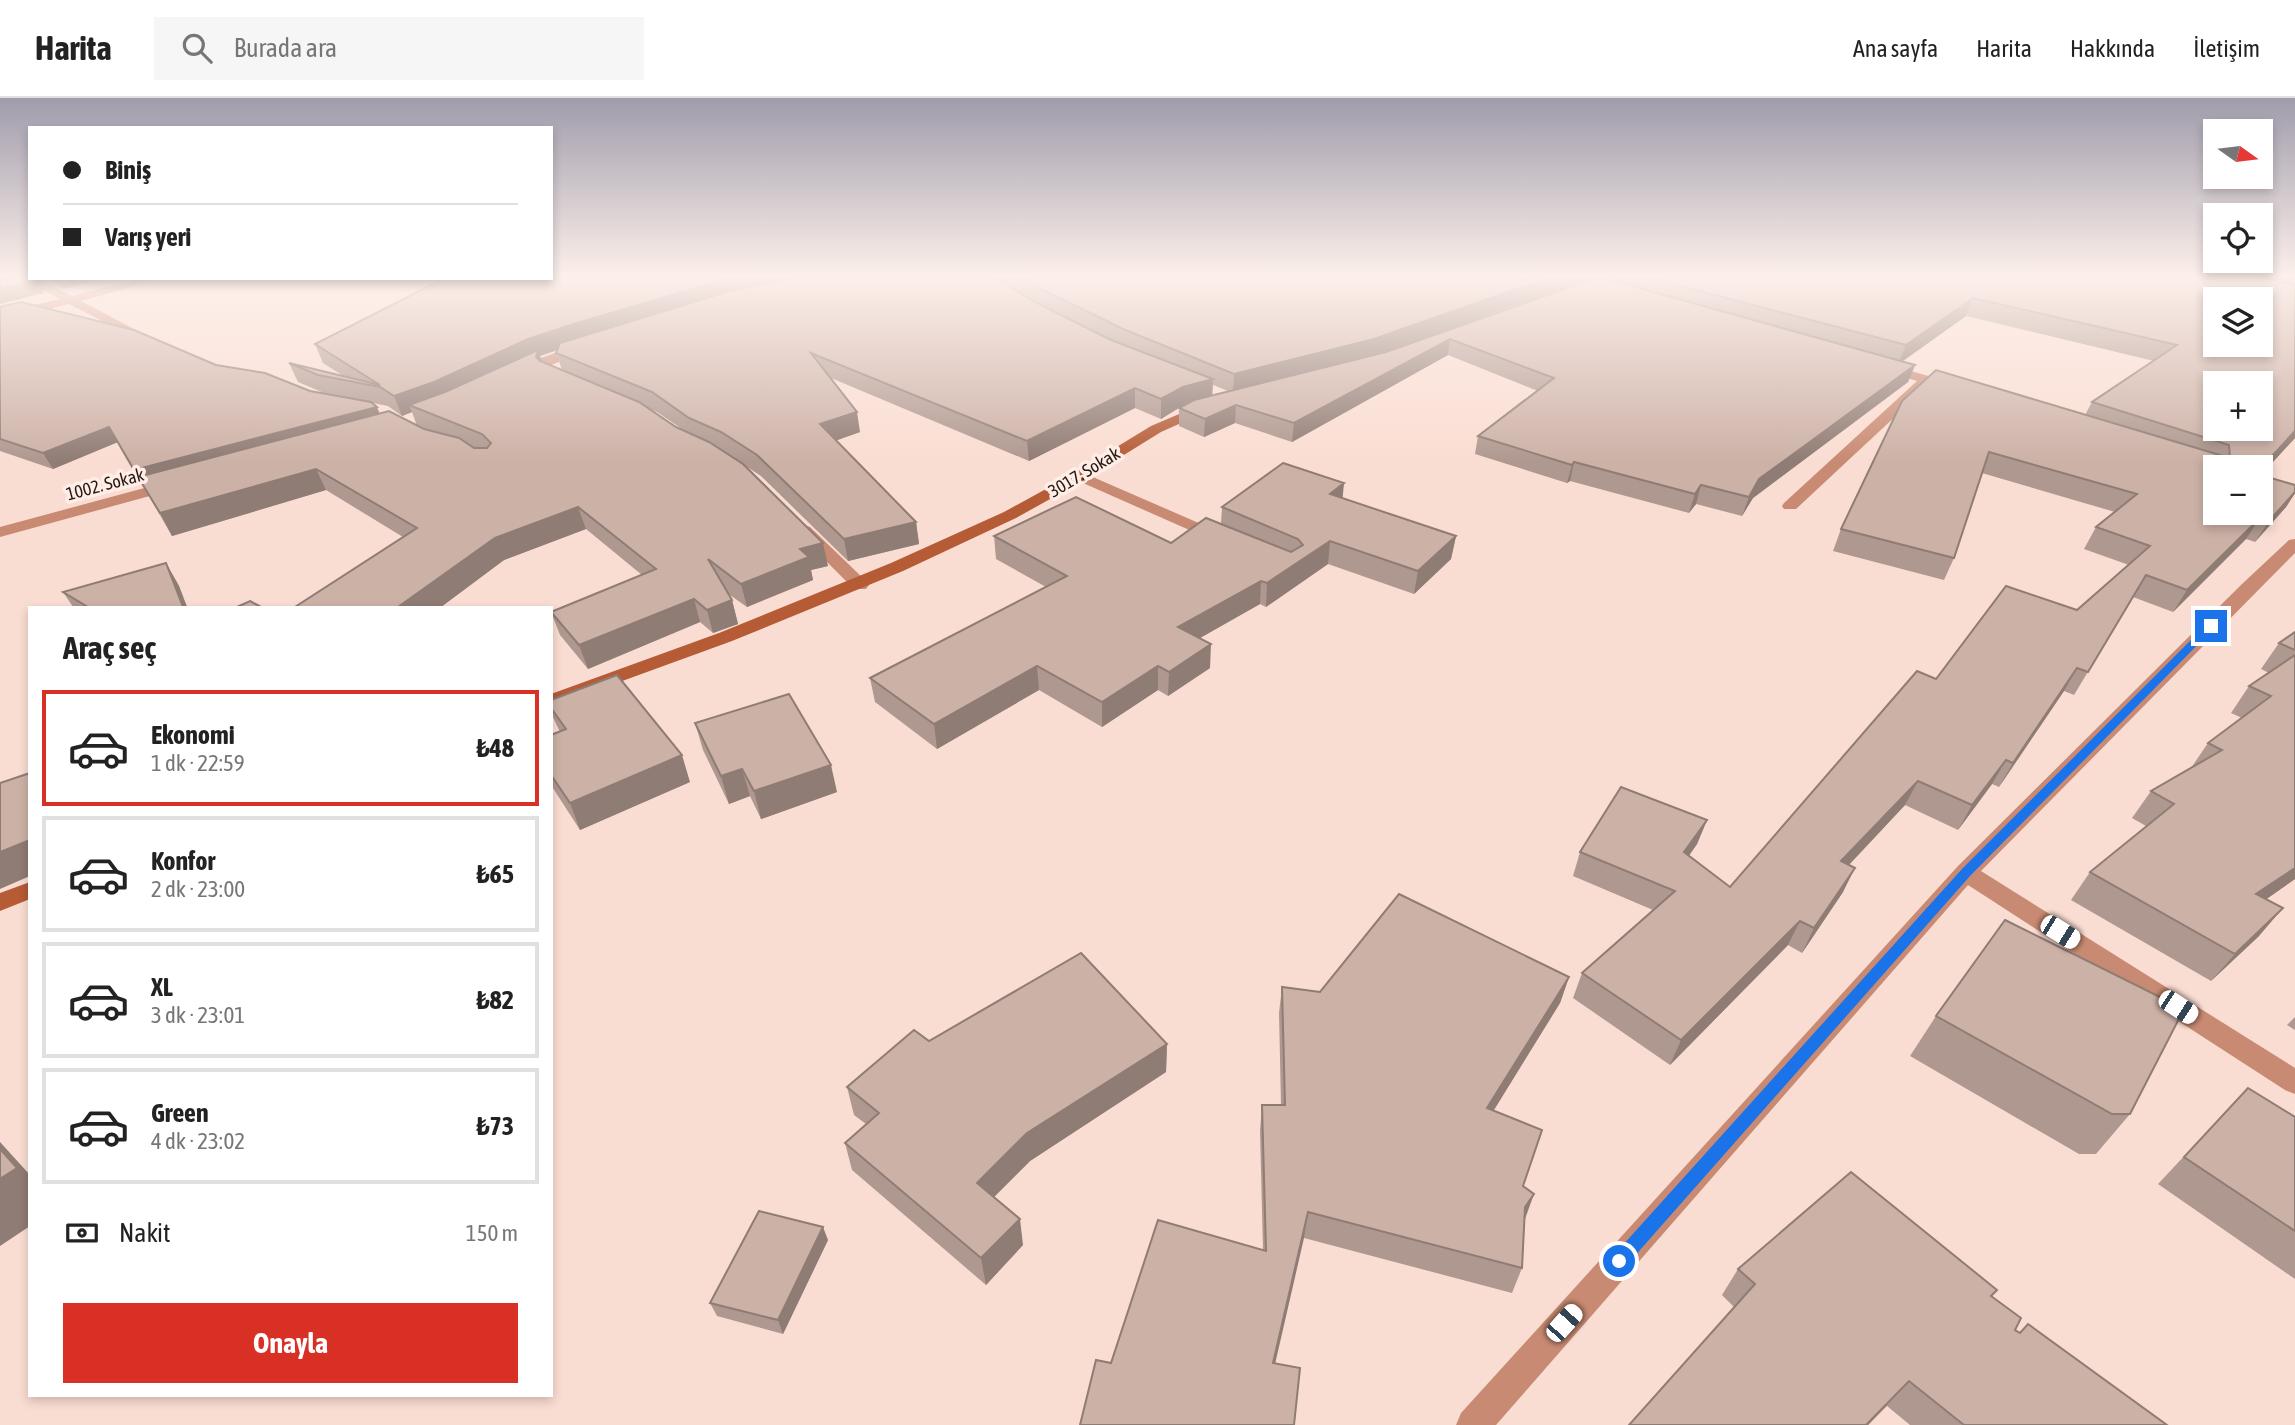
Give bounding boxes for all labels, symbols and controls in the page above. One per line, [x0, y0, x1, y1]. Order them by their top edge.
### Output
search box [154, 17, 644, 80]
text: Harita [35, 29, 112, 67]
icon: search [178, 29, 216, 67]
text: Burada ara [234, 33, 337, 63]
text: Ana sayfa [1853, 35, 1938, 62]
text: Harita [1976, 35, 2032, 62]
text: Hakkında [2070, 35, 2155, 62]
text: İletişim [2193, 35, 2260, 62]
north arrow [2203, 119, 2273, 189]
map controls [2203, 119, 2273, 525]
text: Biniş [105, 155, 151, 185]
button: locate [2203, 203, 2273, 273]
text: Varış yeri [105, 222, 191, 252]
button: layers [2203, 287, 2273, 357]
button: + [2203, 371, 2273, 441]
street label: 3017. Sokak [1044, 442, 1124, 502]
button: − [2203, 455, 2273, 525]
street label: 1002. Sokak [64, 464, 146, 504]
route end [2195, 610, 2227, 642]
text: Araç seç [63, 629, 156, 666]
icon: car [67, 717, 130, 780]
text: Ekonomi [151, 720, 235, 750]
text: ₺48 [477, 733, 514, 763]
text: 1 dk · 22:59 [151, 750, 245, 776]
icon: car [67, 843, 130, 906]
text: Konfor [151, 846, 215, 876]
text: ₺65 [477, 859, 514, 889]
text: 2 dk · 23:00 [151, 876, 245, 902]
car [2037, 912, 2084, 952]
icon: car [67, 969, 130, 1032]
text: XL [151, 972, 173, 1002]
text: ₺82 [477, 985, 514, 1015]
car [2155, 987, 2202, 1027]
text: 3 dk · 23:01 [151, 1002, 245, 1028]
icon: car [67, 1095, 130, 1158]
text: Green [151, 1098, 209, 1128]
text: ₺73 [477, 1111, 514, 1141]
text: 4 dk · 23:02 [151, 1128, 245, 1154]
icon: cash [63, 1214, 101, 1252]
text: Nakit [119, 1218, 171, 1248]
text: 150 m [466, 1220, 518, 1246]
route start [1603, 1245, 1635, 1277]
car [1543, 1300, 1586, 1346]
button: Onayla [63, 1303, 518, 1383]

